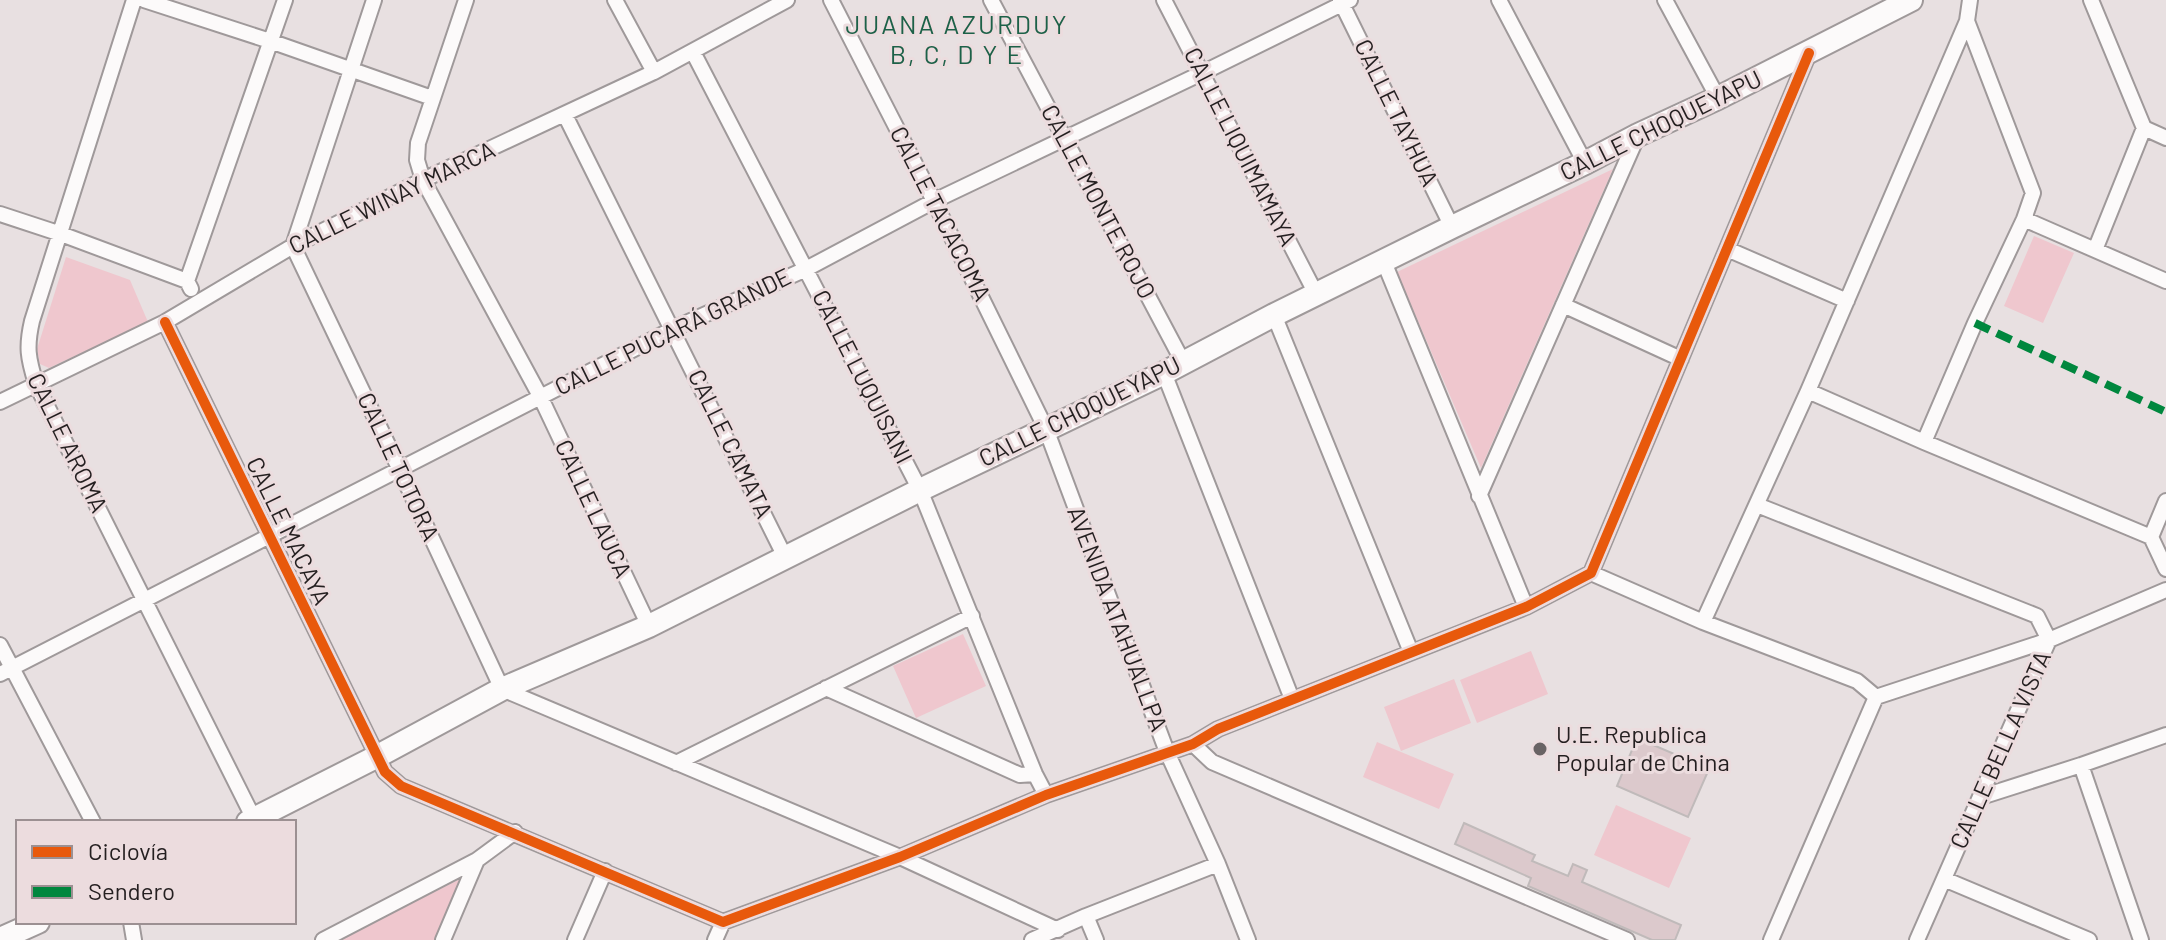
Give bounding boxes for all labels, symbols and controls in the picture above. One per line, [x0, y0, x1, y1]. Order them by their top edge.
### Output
district label: JUANA AZURDUY B, C, D Y E [845, 8, 1069, 69]
street label: CALLE TAYHUA [1349, 34, 1445, 191]
street label: CALLE LIQUIMAMAYA [1179, 42, 1304, 251]
street label: CALLE CHOQUEYAPU [1555, 63, 1766, 186]
street label: CALLE MONTE ROJO [1036, 99, 1163, 303]
street label: CALLE TACACOMA [885, 121, 998, 306]
street label: CALLE WINAY MARCA [283, 134, 499, 259]
street label: CALLE PUCARÁ GRANDE [549, 261, 795, 401]
street label: CALLE LUQUISANI [807, 285, 920, 468]
street label: CALLE CHOQUEYAPU [974, 349, 1185, 472]
street label: CALLE CAMATA [683, 364, 780, 522]
street label: CALLE AROMA [22, 368, 115, 517]
street label: CALLE TOTORA [352, 388, 446, 545]
street label: CALLE LAUCA [550, 435, 639, 582]
street label: CALLE MACAYA [241, 452, 338, 609]
street label: AVENIDA ATAHUALLPA [1062, 502, 1175, 735]
street label: CALLE BELLA VISTA [1943, 646, 2056, 853]
place label: U.E. Republica Popular de China [1556, 719, 1730, 776]
marker: U.E. Republica Popular de China [1531, 740, 1549, 758]
legend [16, 820, 296, 924]
text: Ciclovía [88, 836, 168, 865]
text: Sendero [88, 876, 175, 905]

